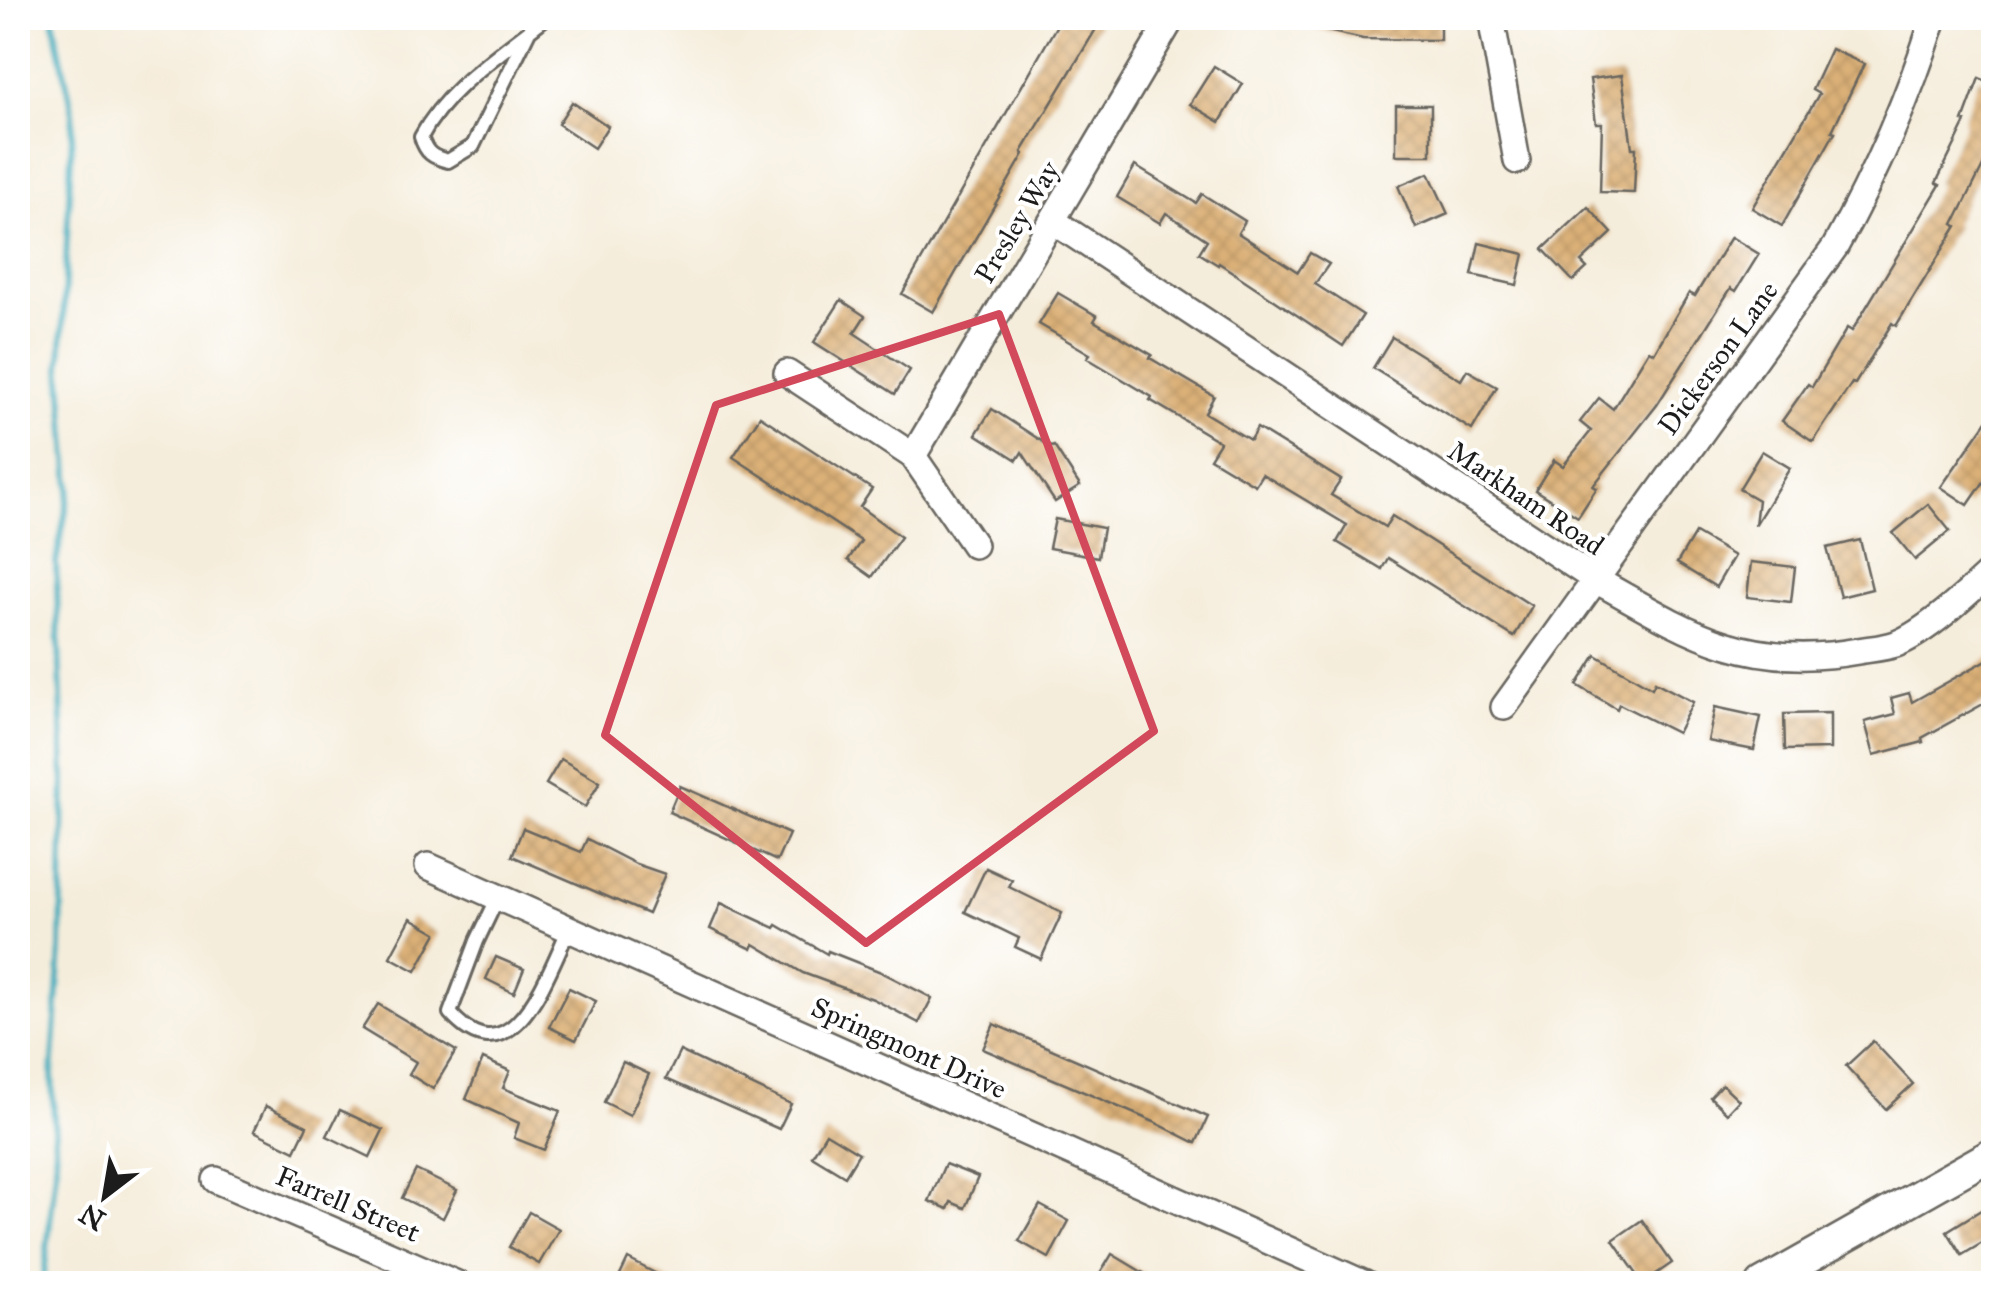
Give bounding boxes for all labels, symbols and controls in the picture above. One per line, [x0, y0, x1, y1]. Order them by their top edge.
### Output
street label: Presley Way [967, 154, 1067, 289]
street label: Dickerson Lane [1651, 274, 1785, 442]
street label: Markham Road [1441, 433, 1611, 563]
street label: Springmont Drive [806, 989, 1012, 1107]
north arrow [55, 1146, 155, 1246]
street label: Farrell Street [271, 1158, 425, 1250]
text: N [73, 1196, 112, 1238]

